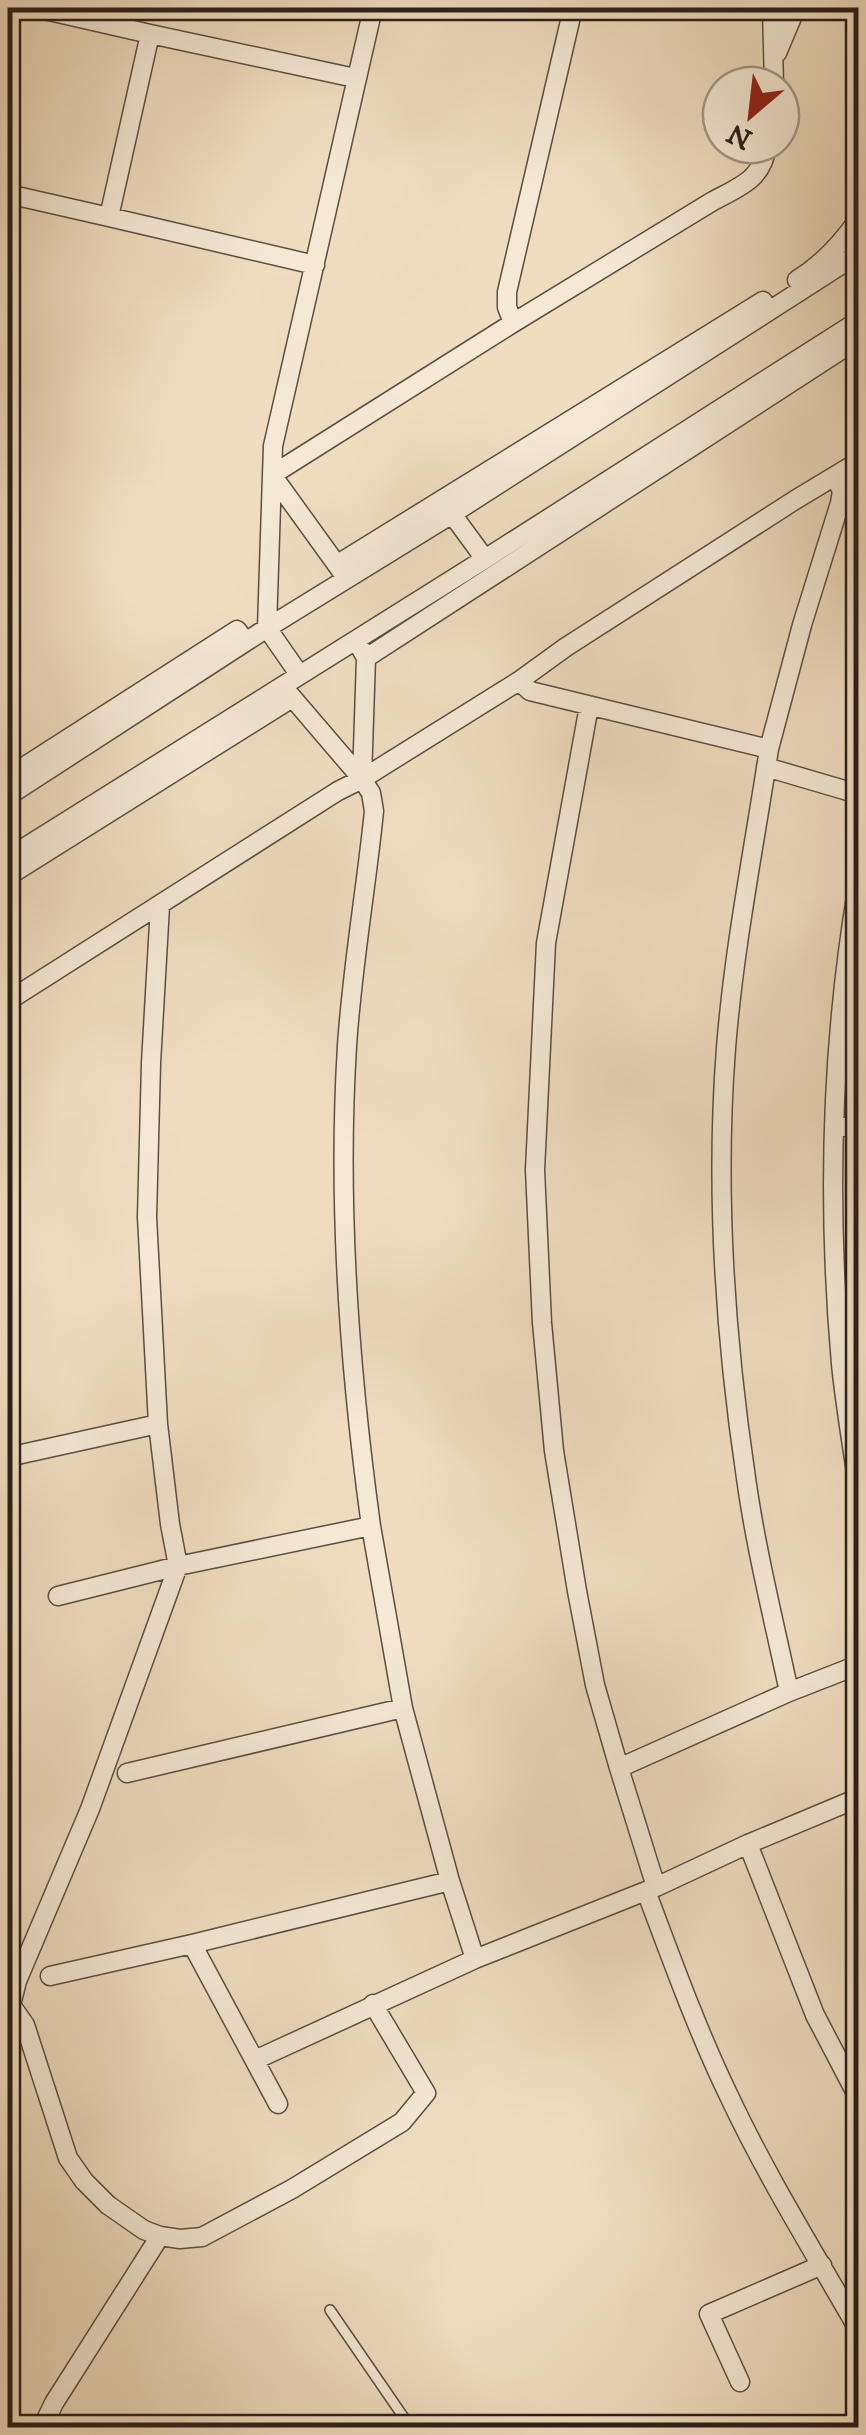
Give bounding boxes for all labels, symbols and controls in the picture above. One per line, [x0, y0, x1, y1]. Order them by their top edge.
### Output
north arrow [701, 65, 801, 165]
text: N [722, 115, 758, 157]

